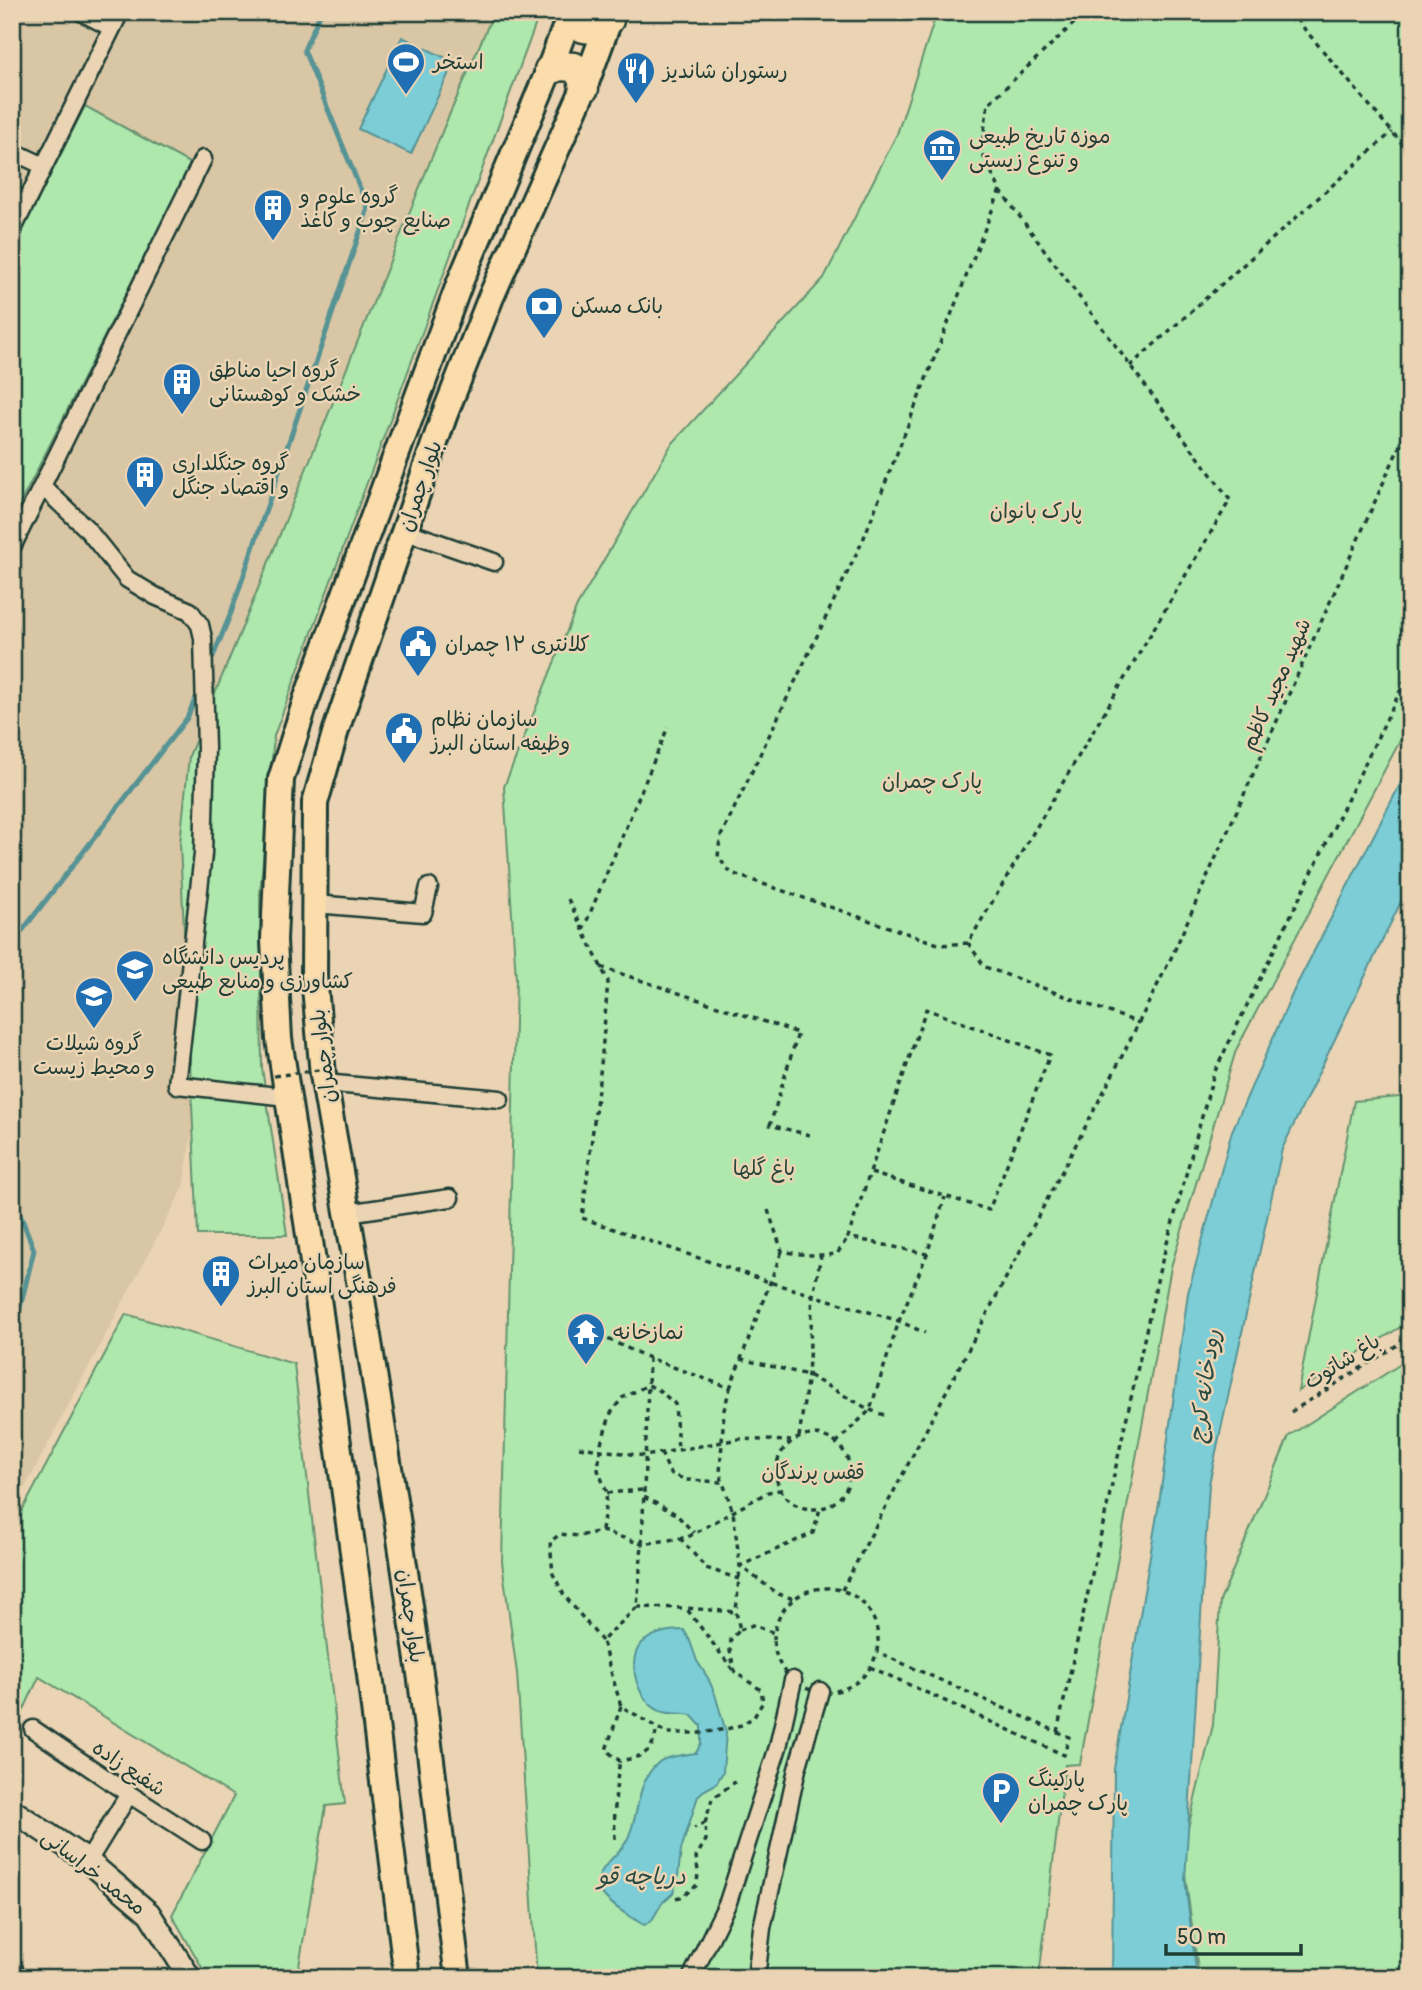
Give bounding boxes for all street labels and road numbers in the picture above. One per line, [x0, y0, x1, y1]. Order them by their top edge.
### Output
street label: بلوار چمران [392, 437, 449, 535]
street label: شهید مجید کاظم [1235, 614, 1319, 755]
street label: بلوار چمران [304, 1007, 343, 1105]
street label: باغ شاتوت [1299, 1327, 1386, 1396]
street label: بلوار چمران [391, 1567, 430, 1665]
street label: شفیع زاده [86, 1734, 171, 1804]
street label: محمد خراسانی [36, 1823, 151, 1922]

